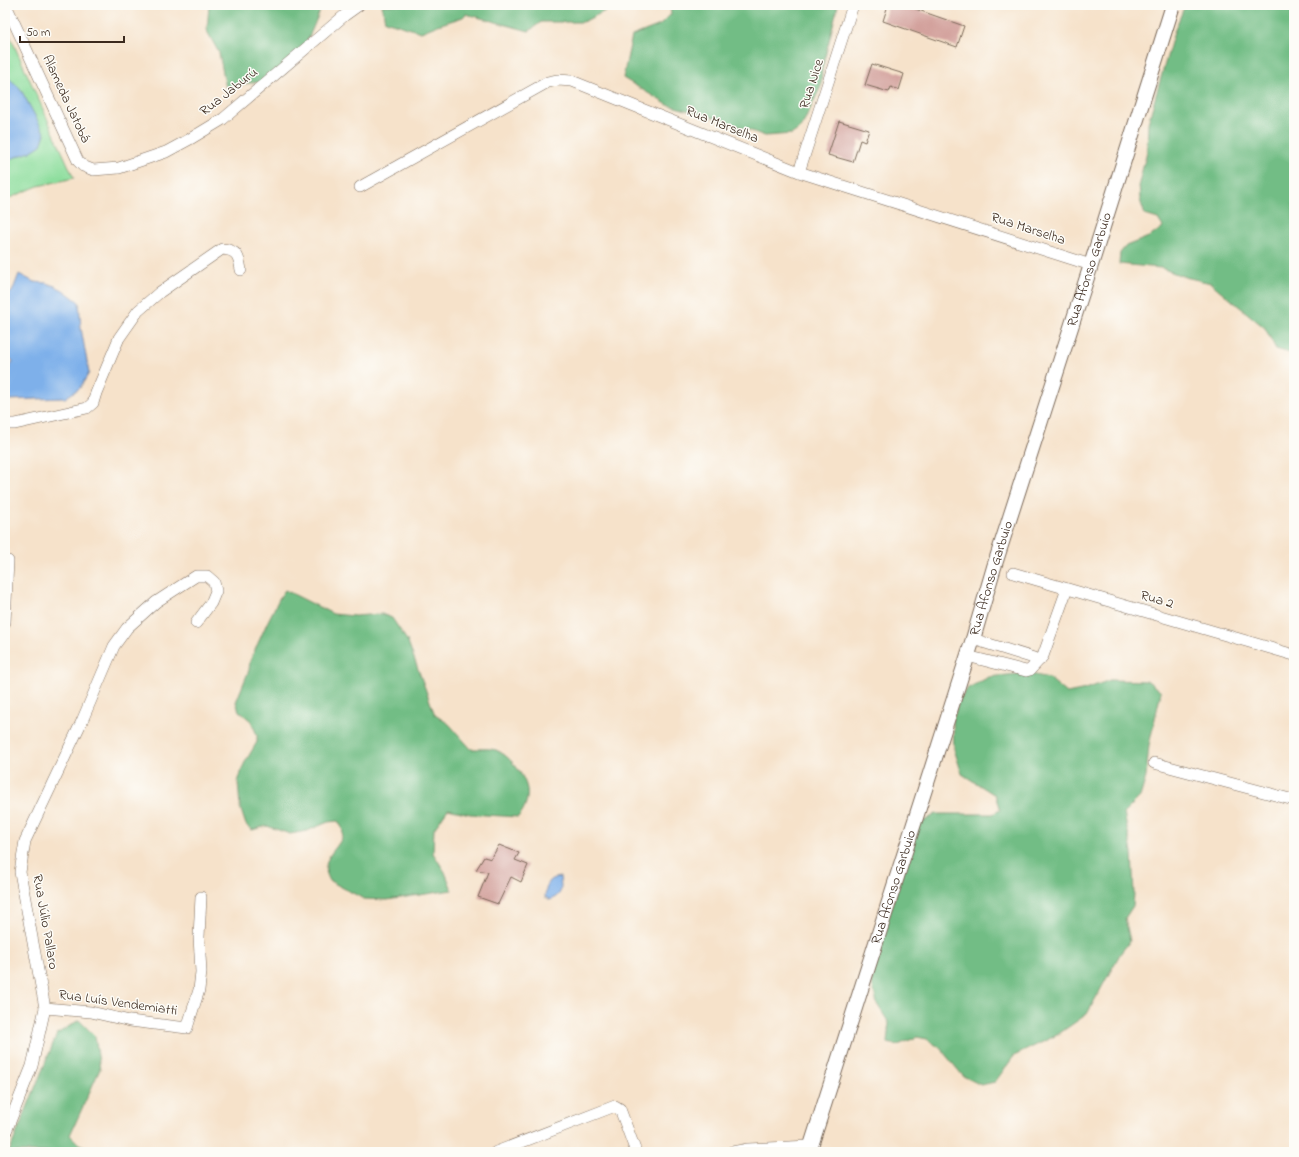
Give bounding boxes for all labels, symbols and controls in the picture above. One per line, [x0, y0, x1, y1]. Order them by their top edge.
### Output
scale bar [20, 18, 124, 44]
text: 50 m [26, 24, 50, 42]
street label: Alameda Jatobá [36, 51, 96, 147]
street label: Rua Nice [794, 56, 830, 112]
street label: Rua Jaburú [195, 63, 263, 121]
street label: Rua Marselha [682, 101, 762, 149]
street label: Rua Marselha [988, 207, 1068, 251]
street label: Rua Afonso Garbuio [1061, 210, 1117, 329]
street label: Rua Afonso Garbuio [964, 518, 1019, 638]
street label: Rua 2 [1138, 585, 1176, 615]
street label: Rua Afonso Garbuio [866, 827, 922, 947]
street label: Rua Júlio Pallaro [26, 873, 64, 971]
street label: Rua Luís Vendemiatti [57, 984, 179, 1022]

